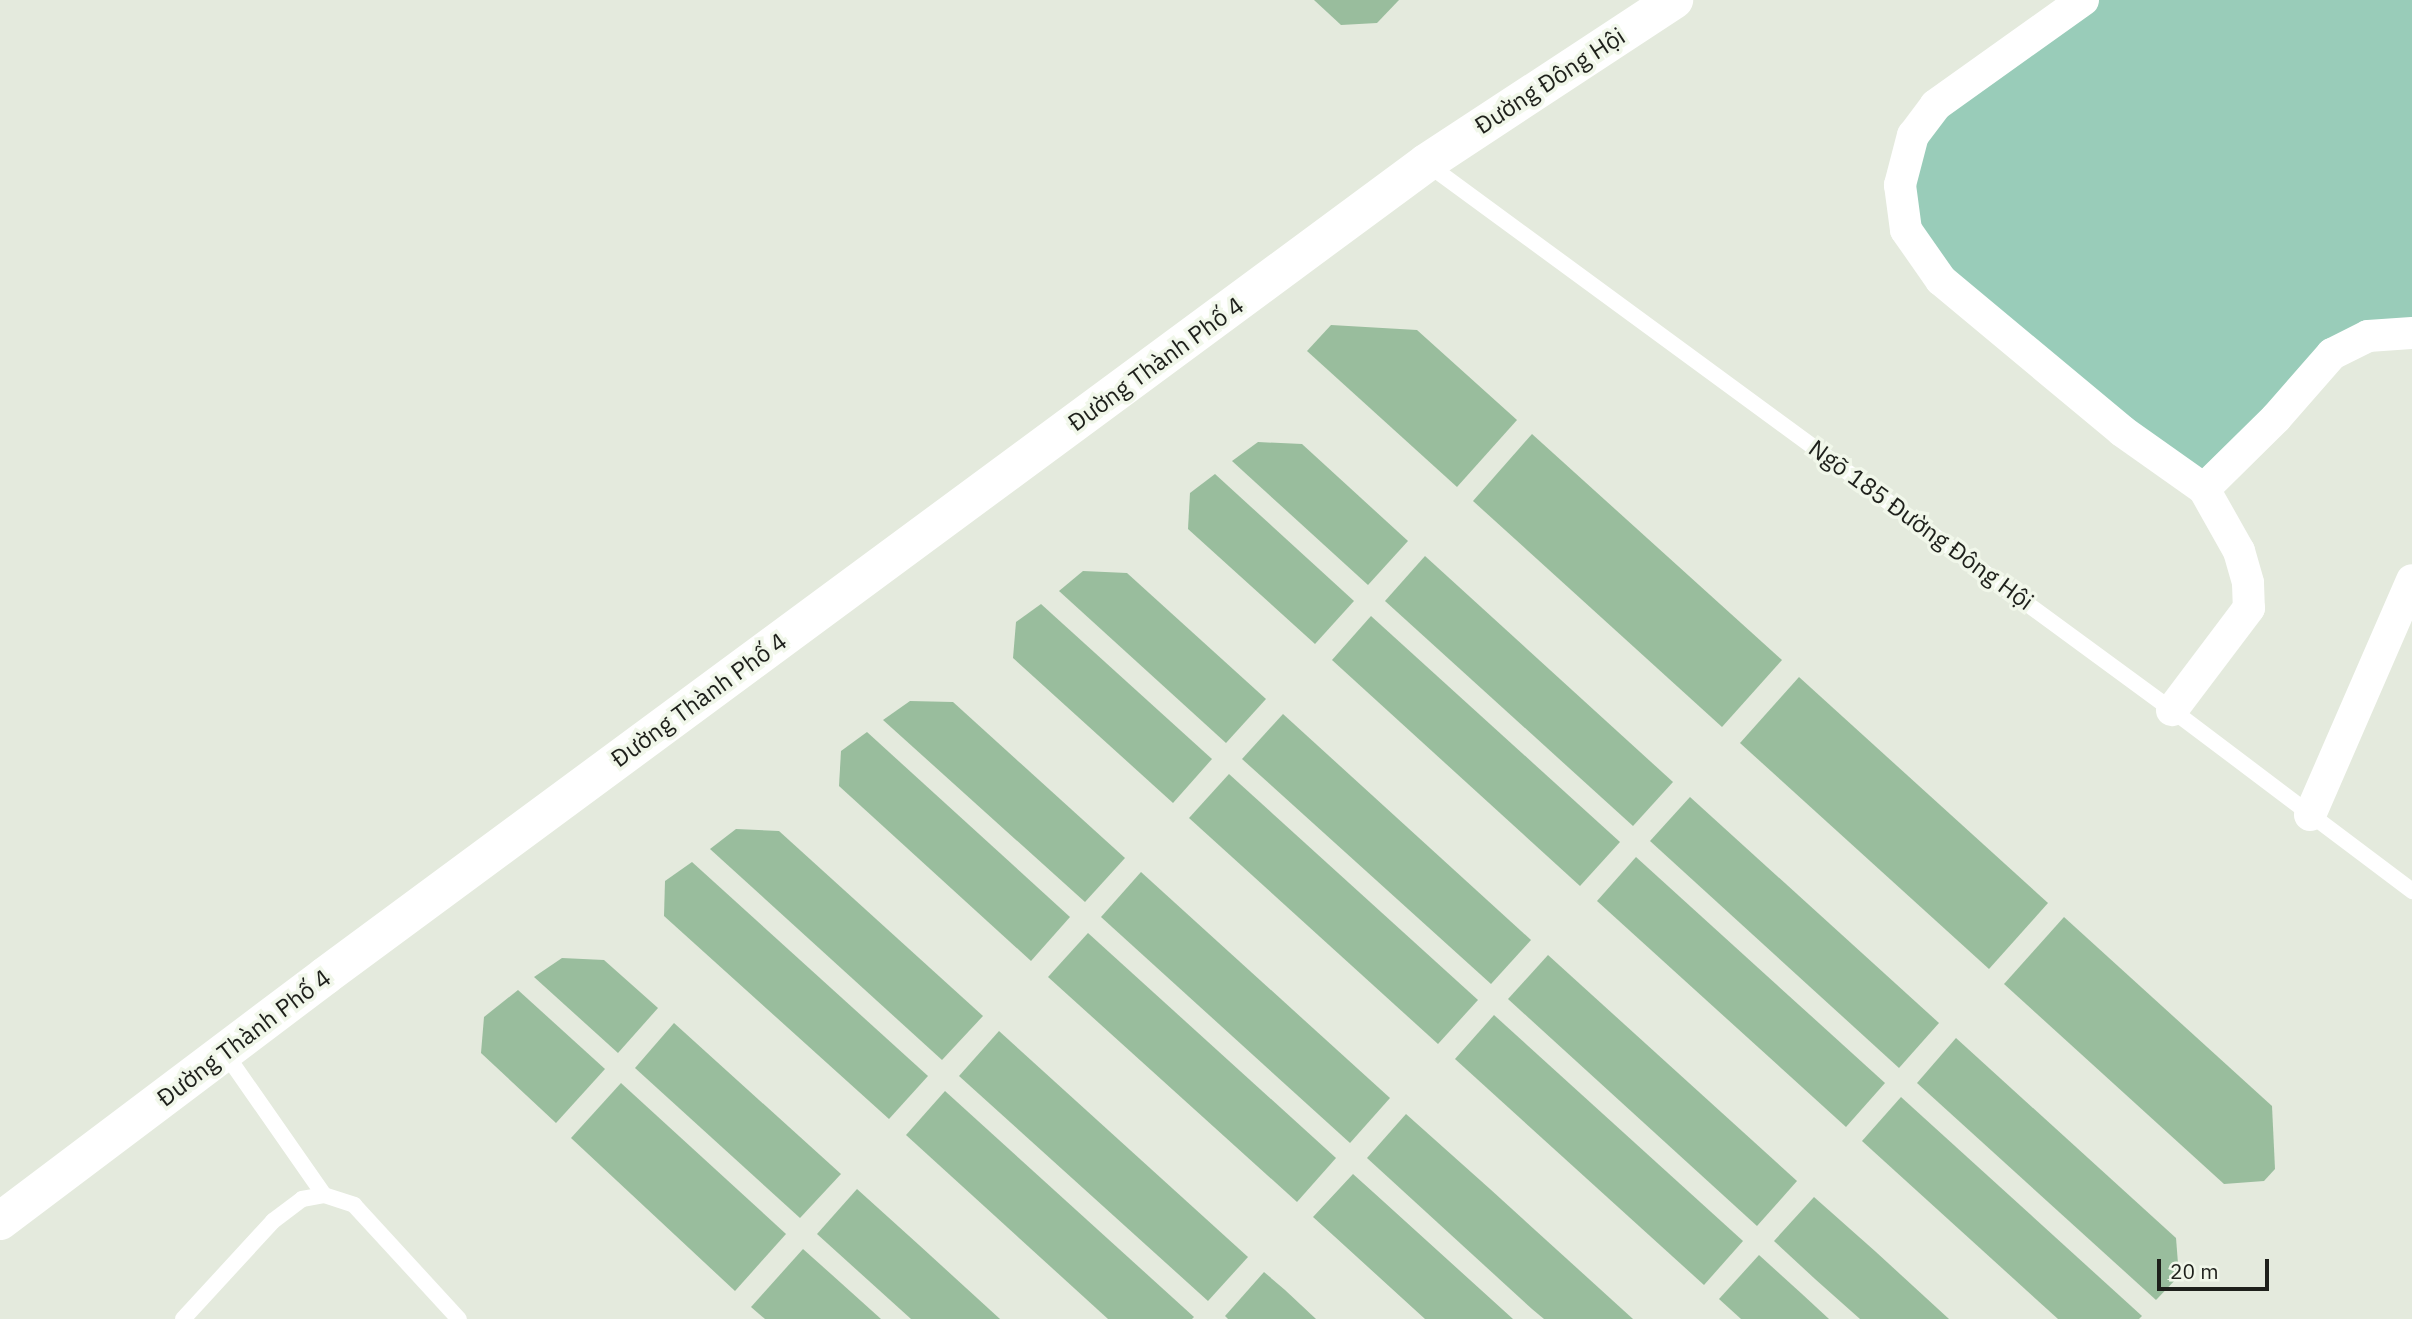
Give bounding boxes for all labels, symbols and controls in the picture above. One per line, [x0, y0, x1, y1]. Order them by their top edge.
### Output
street label: Đường Đông Hội [1470, 22, 1630, 140]
street label: Đường Thành Phố 4 [1063, 291, 1249, 437]
street label: Ngõ 185 Đường Đông Hội [1803, 434, 2039, 616]
street label: Đường Thành Phố 4 [606, 627, 792, 773]
street label: Đường Thành Phố 4 [151, 963, 337, 1113]
scale bar [2160, 1246, 2272, 1290]
text: 20 m [2170, 1257, 2219, 1285]

